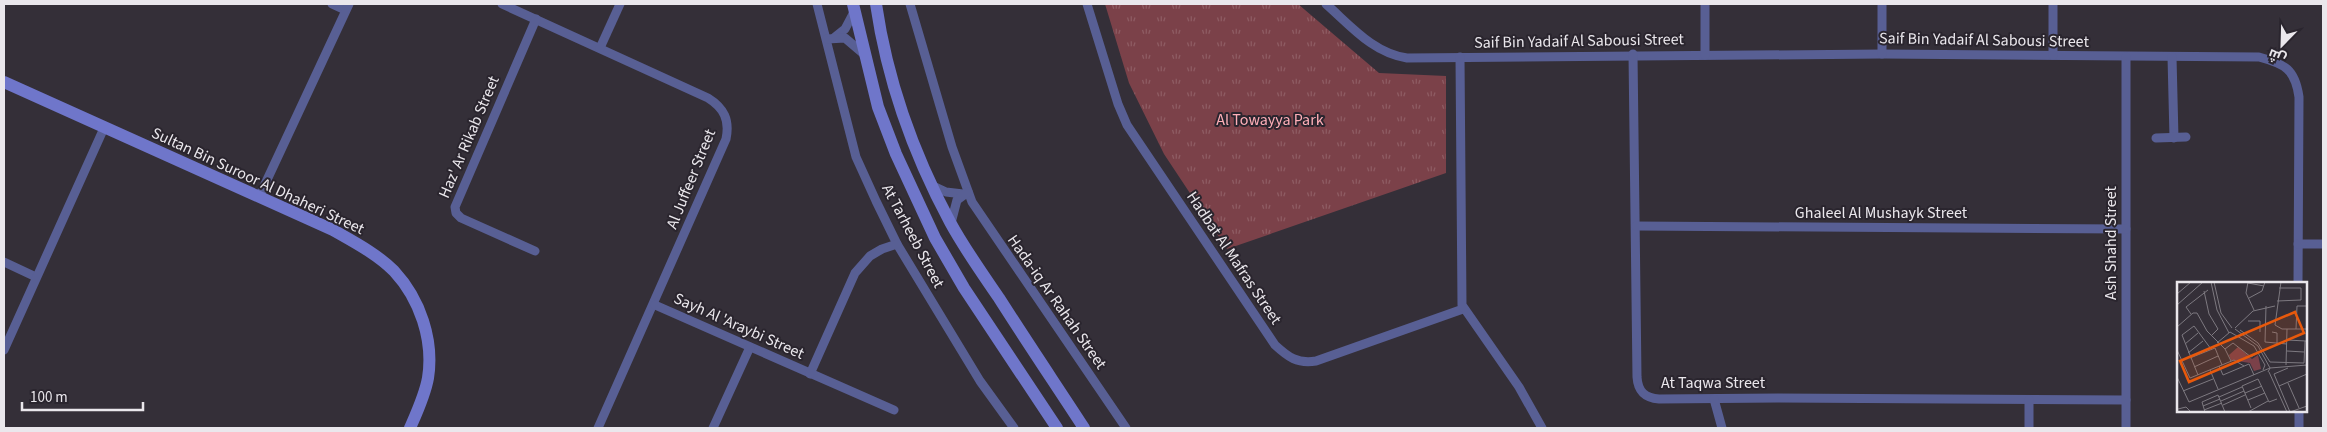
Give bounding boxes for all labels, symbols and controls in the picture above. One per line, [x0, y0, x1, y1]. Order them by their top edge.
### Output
north arrow [2257, 20, 2307, 70]
street label: Saif Bin Yadaif Al Sabousi Street [1879, 27, 2090, 53]
street label: Saif Bin Yadaif Al Sabousi Street [1474, 28, 1685, 54]
text: ش [2265, 43, 2289, 69]
street label: Haz' Ar Rikab Street [433, 72, 505, 202]
park label: Al Towayya Park [1216, 109, 1324, 131]
street label: Sultan Bin Suroor Al Dhaheri Street [148, 122, 369, 240]
street label: Al Juffeer Street [661, 125, 721, 232]
street label: At Tarheeb Street [876, 180, 950, 292]
street label: Ash Shahd Street [2100, 185, 2122, 300]
street label: Hadbat Al Mafras Street [1181, 187, 1287, 329]
street label: Ghaleel Al Mushayk Street [1795, 202, 1968, 224]
street label: Hada-iq Ar Rahah Street [1002, 230, 1112, 374]
inset map [2177, 282, 2307, 412]
street label: Sayh Al 'Araybi Street [670, 287, 808, 365]
street label: At Taqwa Street [1661, 372, 1766, 394]
scale bar [22, 380, 144, 412]
text: 100 m [30, 387, 68, 408]

